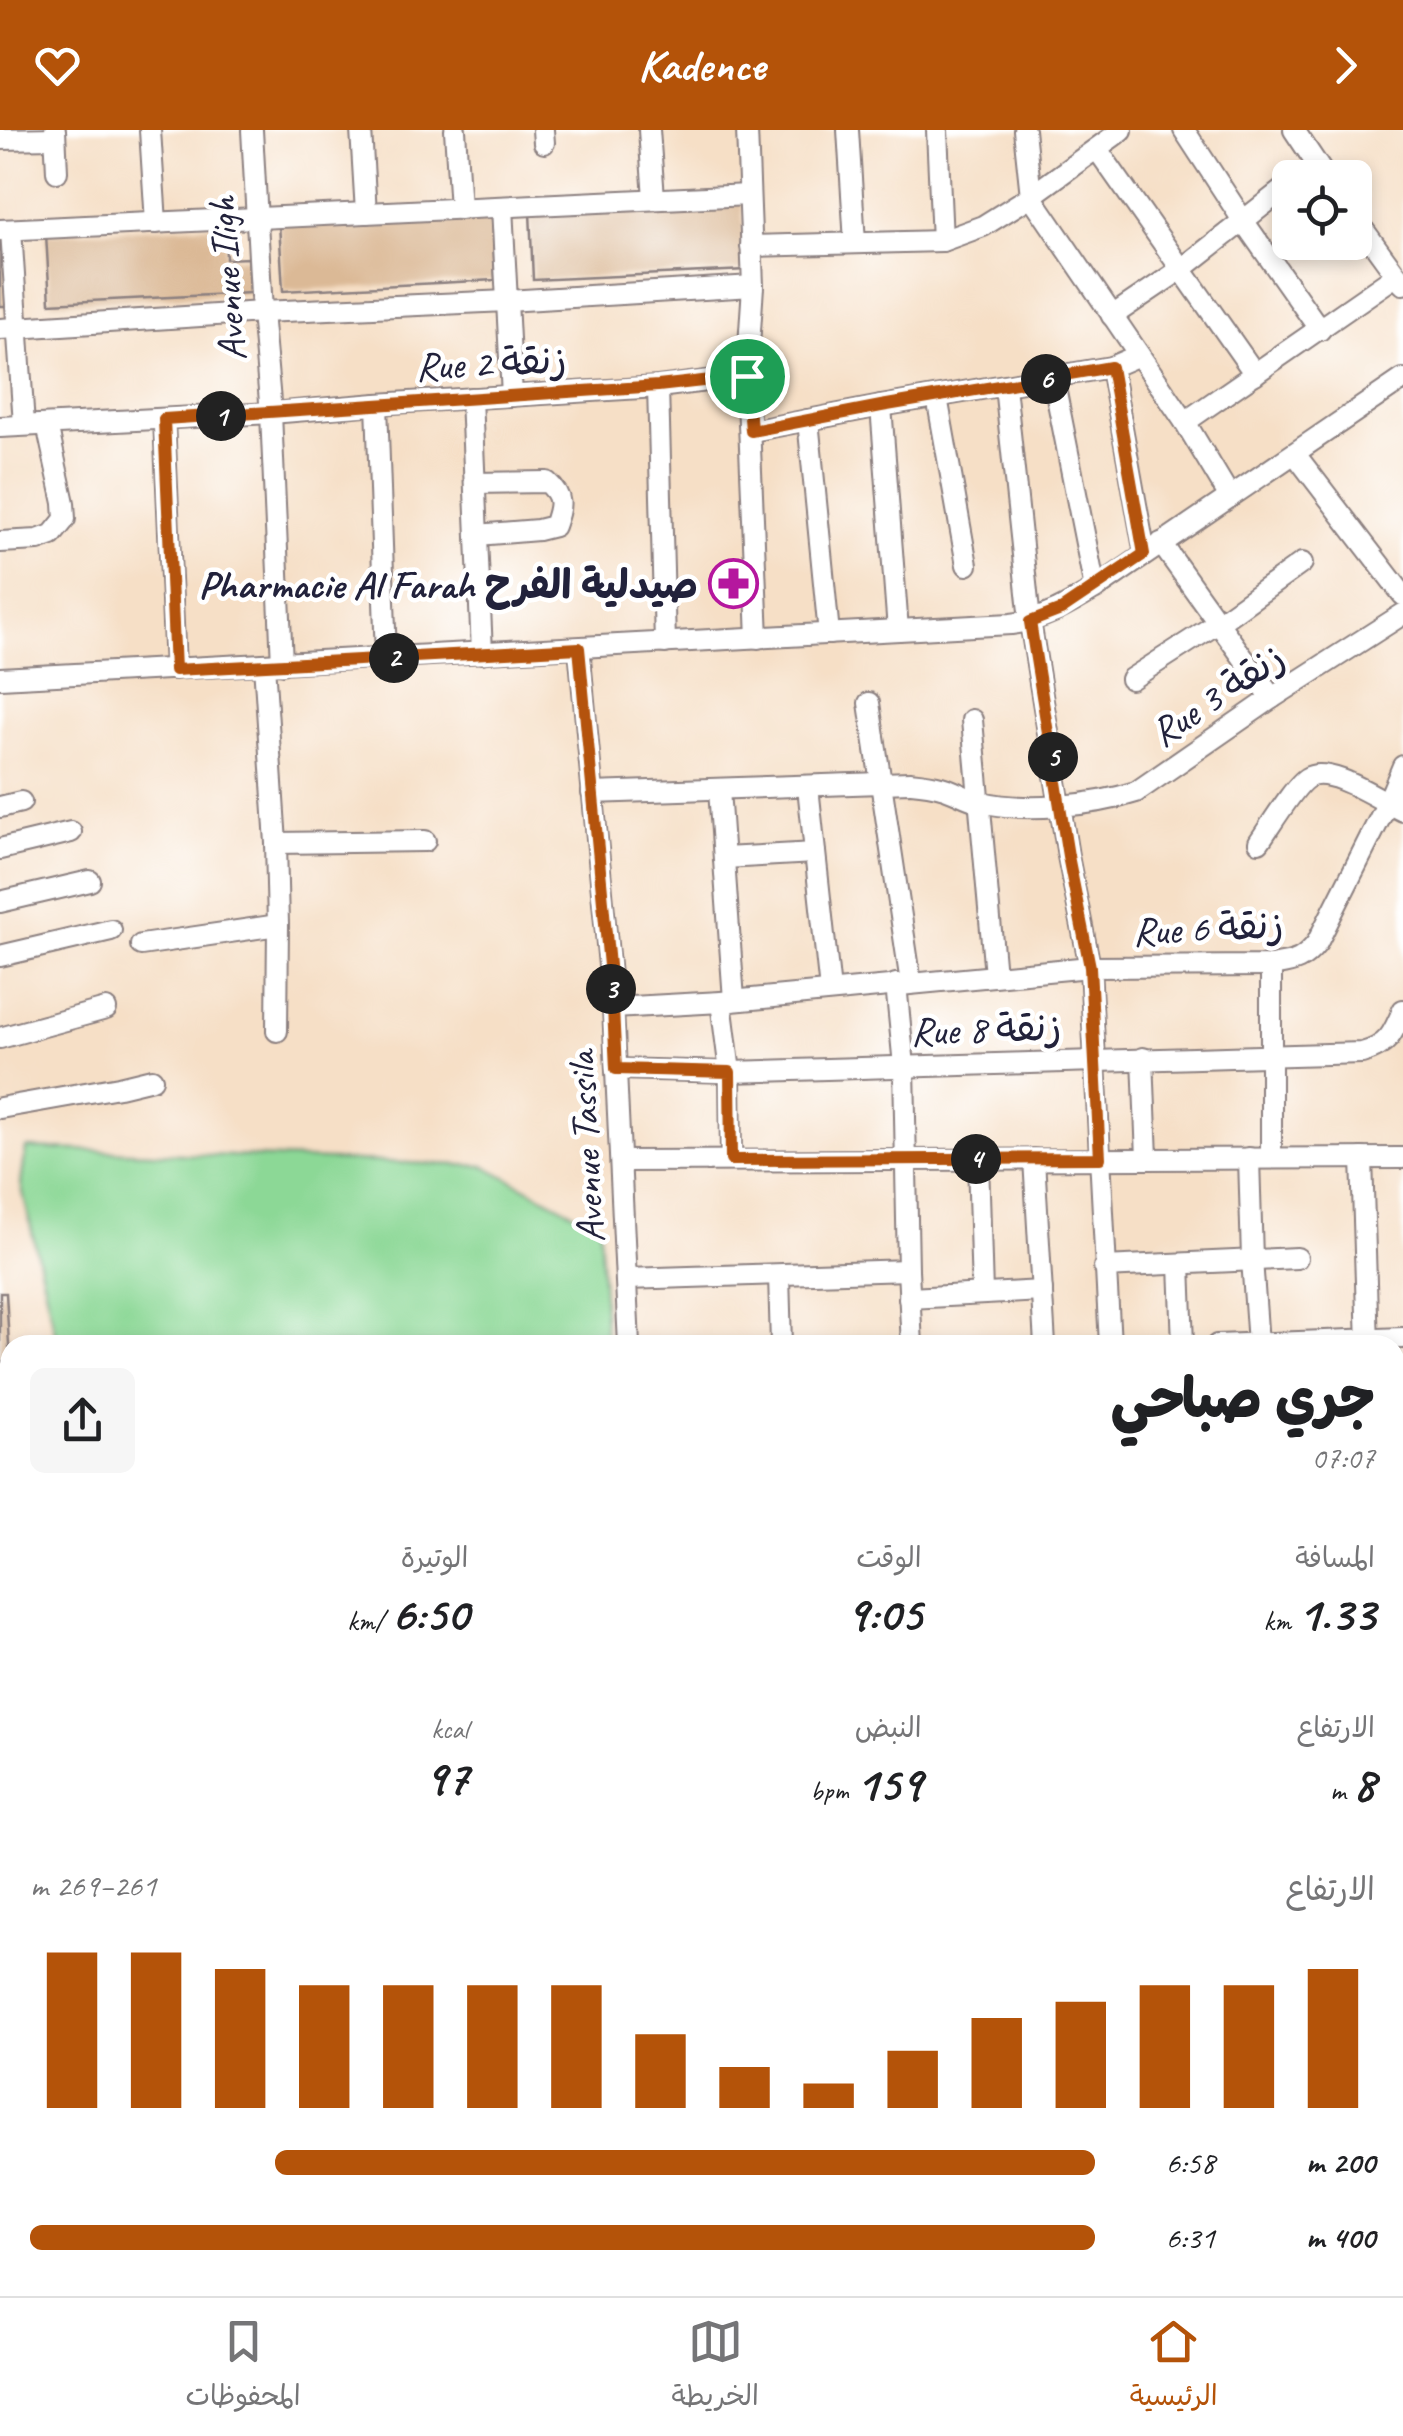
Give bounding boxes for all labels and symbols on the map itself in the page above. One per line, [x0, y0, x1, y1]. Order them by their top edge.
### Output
street label: Avenue Iligh [196, 193, 258, 363]
street label: Rue 2 زنقة [414, 334, 568, 392]
pin [705, 334, 790, 419]
pin: 6 [1021, 354, 1071, 404]
pin: 1 [196, 391, 246, 441]
pharmacy icon: Pharmacie Al Farah صيدلية الفرح [707, 558, 759, 610]
place label: Pharmacie Al Farah صيدلية الفرح [198, 560, 698, 610]
street label: Rue 3 زنقة [1141, 632, 1294, 758]
pin: 2 [369, 633, 419, 683]
pin: 5 [1028, 732, 1078, 782]
street label: Rue 6 زنقة [1131, 899, 1285, 957]
pin: 3 [586, 964, 636, 1014]
street label: Rue 8 زنقة [910, 1001, 1062, 1057]
street label: Avenue Tassila [556, 1046, 616, 1244]
pin: 4 [951, 1134, 1001, 1184]

